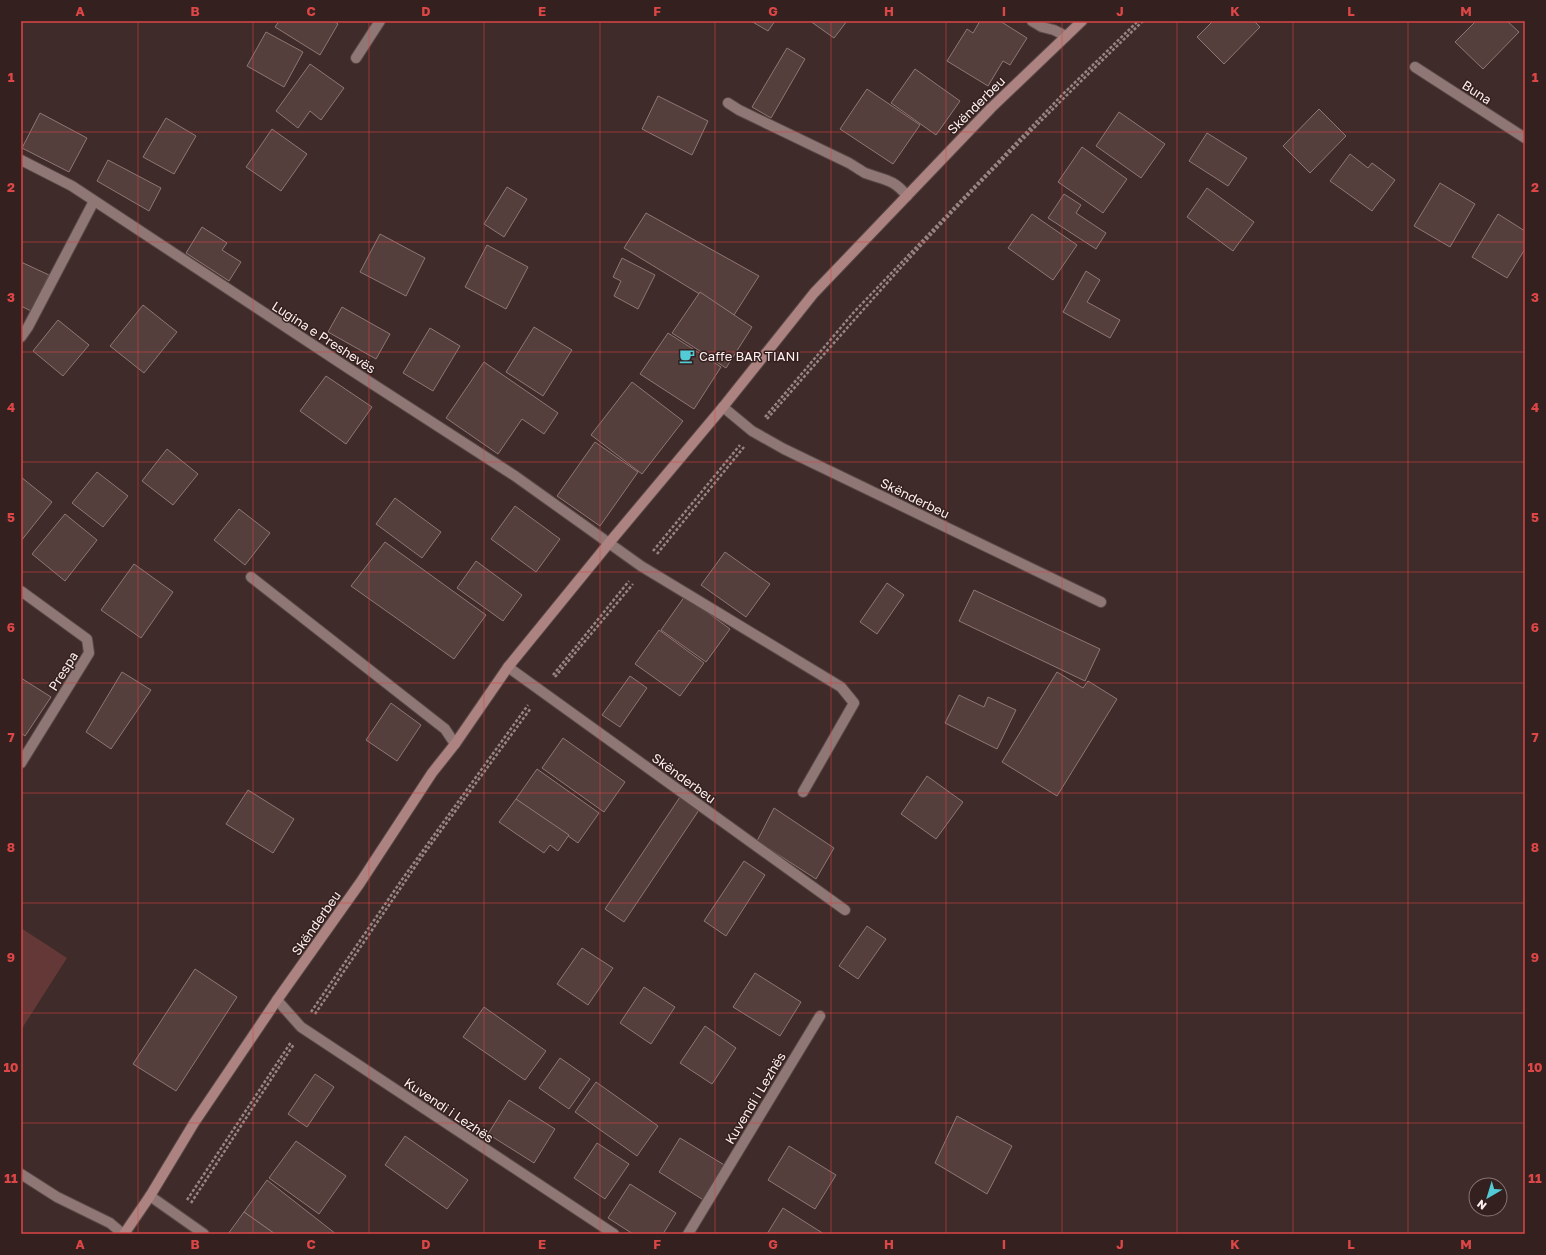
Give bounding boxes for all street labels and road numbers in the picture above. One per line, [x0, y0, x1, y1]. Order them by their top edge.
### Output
street label: Skënderbeu [944, 73, 1008, 137]
street label: Buna [1459, 77, 1495, 107]
street label: Lugina e Preshevës [269, 297, 379, 377]
street label: Skënderbeu [878, 474, 952, 522]
street label: Prespa [45, 648, 81, 694]
street label: Skënderbeu [649, 749, 719, 807]
street label: Skënderbeu [288, 888, 344, 958]
street label: Kuvendi i Lezhës [721, 1049, 789, 1147]
street label: Kuvendi i Lezhës [401, 1074, 497, 1146]

